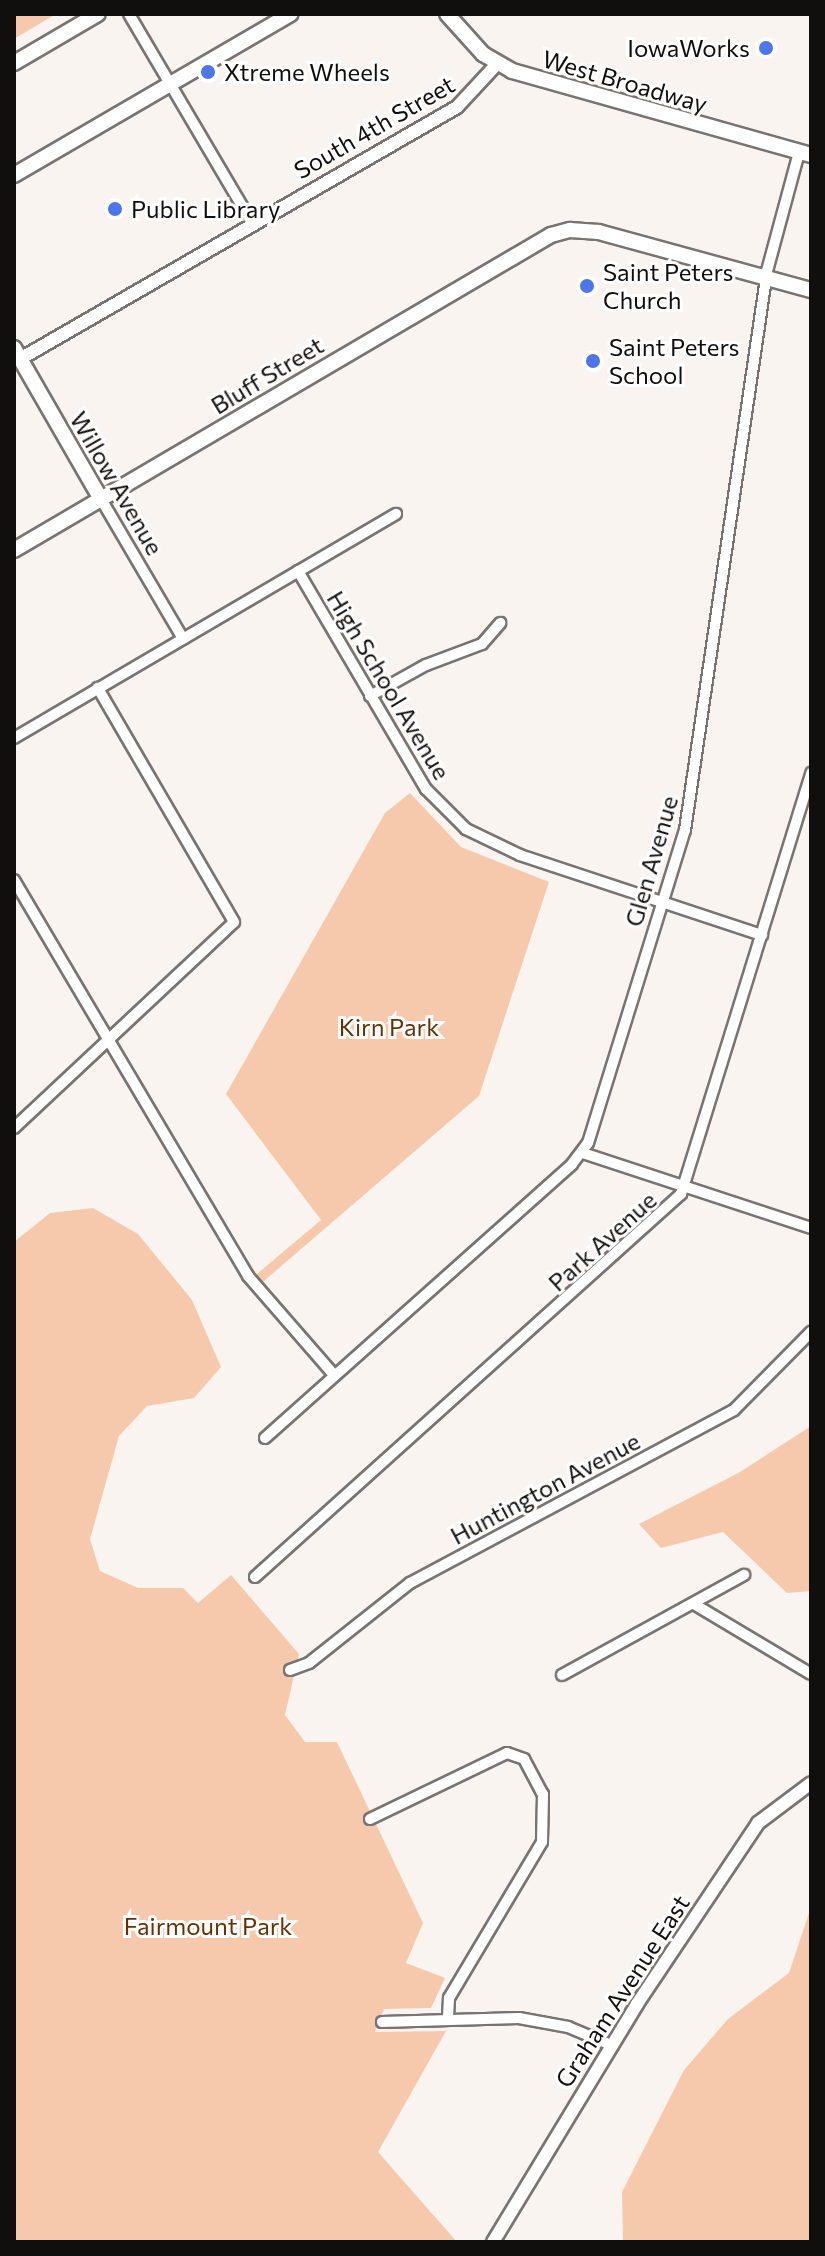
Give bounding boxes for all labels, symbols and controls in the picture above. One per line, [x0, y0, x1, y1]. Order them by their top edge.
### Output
place label: IowaWorks [627, 34, 750, 62]
marker: IowaWorks [757, 39, 775, 57]
street label: West Broadway [539, 44, 711, 118]
place label: Xtreme Wheels [224, 58, 390, 86]
marker: Xtreme Wheels [199, 63, 217, 81]
street label: South 4th Street [289, 69, 459, 185]
place label: Public Library [131, 195, 280, 223]
marker: Public Library [106, 200, 124, 218]
place label: Saint Peters Church [603, 258, 734, 314]
marker: Saint Peters Church [578, 277, 596, 295]
street label: Bluff Street [206, 330, 328, 420]
place label: Saint Peters School [609, 333, 740, 389]
marker: Saint Peters School [584, 352, 602, 370]
street label: Willow Avenue [64, 406, 170, 560]
street label: High School Avenue [321, 586, 457, 784]
street label: Glen Avenue [619, 792, 683, 930]
park label: Kirn Park [339, 1013, 439, 1041]
street label: Park Avenue [542, 1185, 662, 1297]
street label: Huntington Avenue [445, 1426, 645, 1550]
street label: Graham Avenue East [549, 1889, 695, 2093]
park label: Fairmount Park [124, 1912, 292, 1940]

